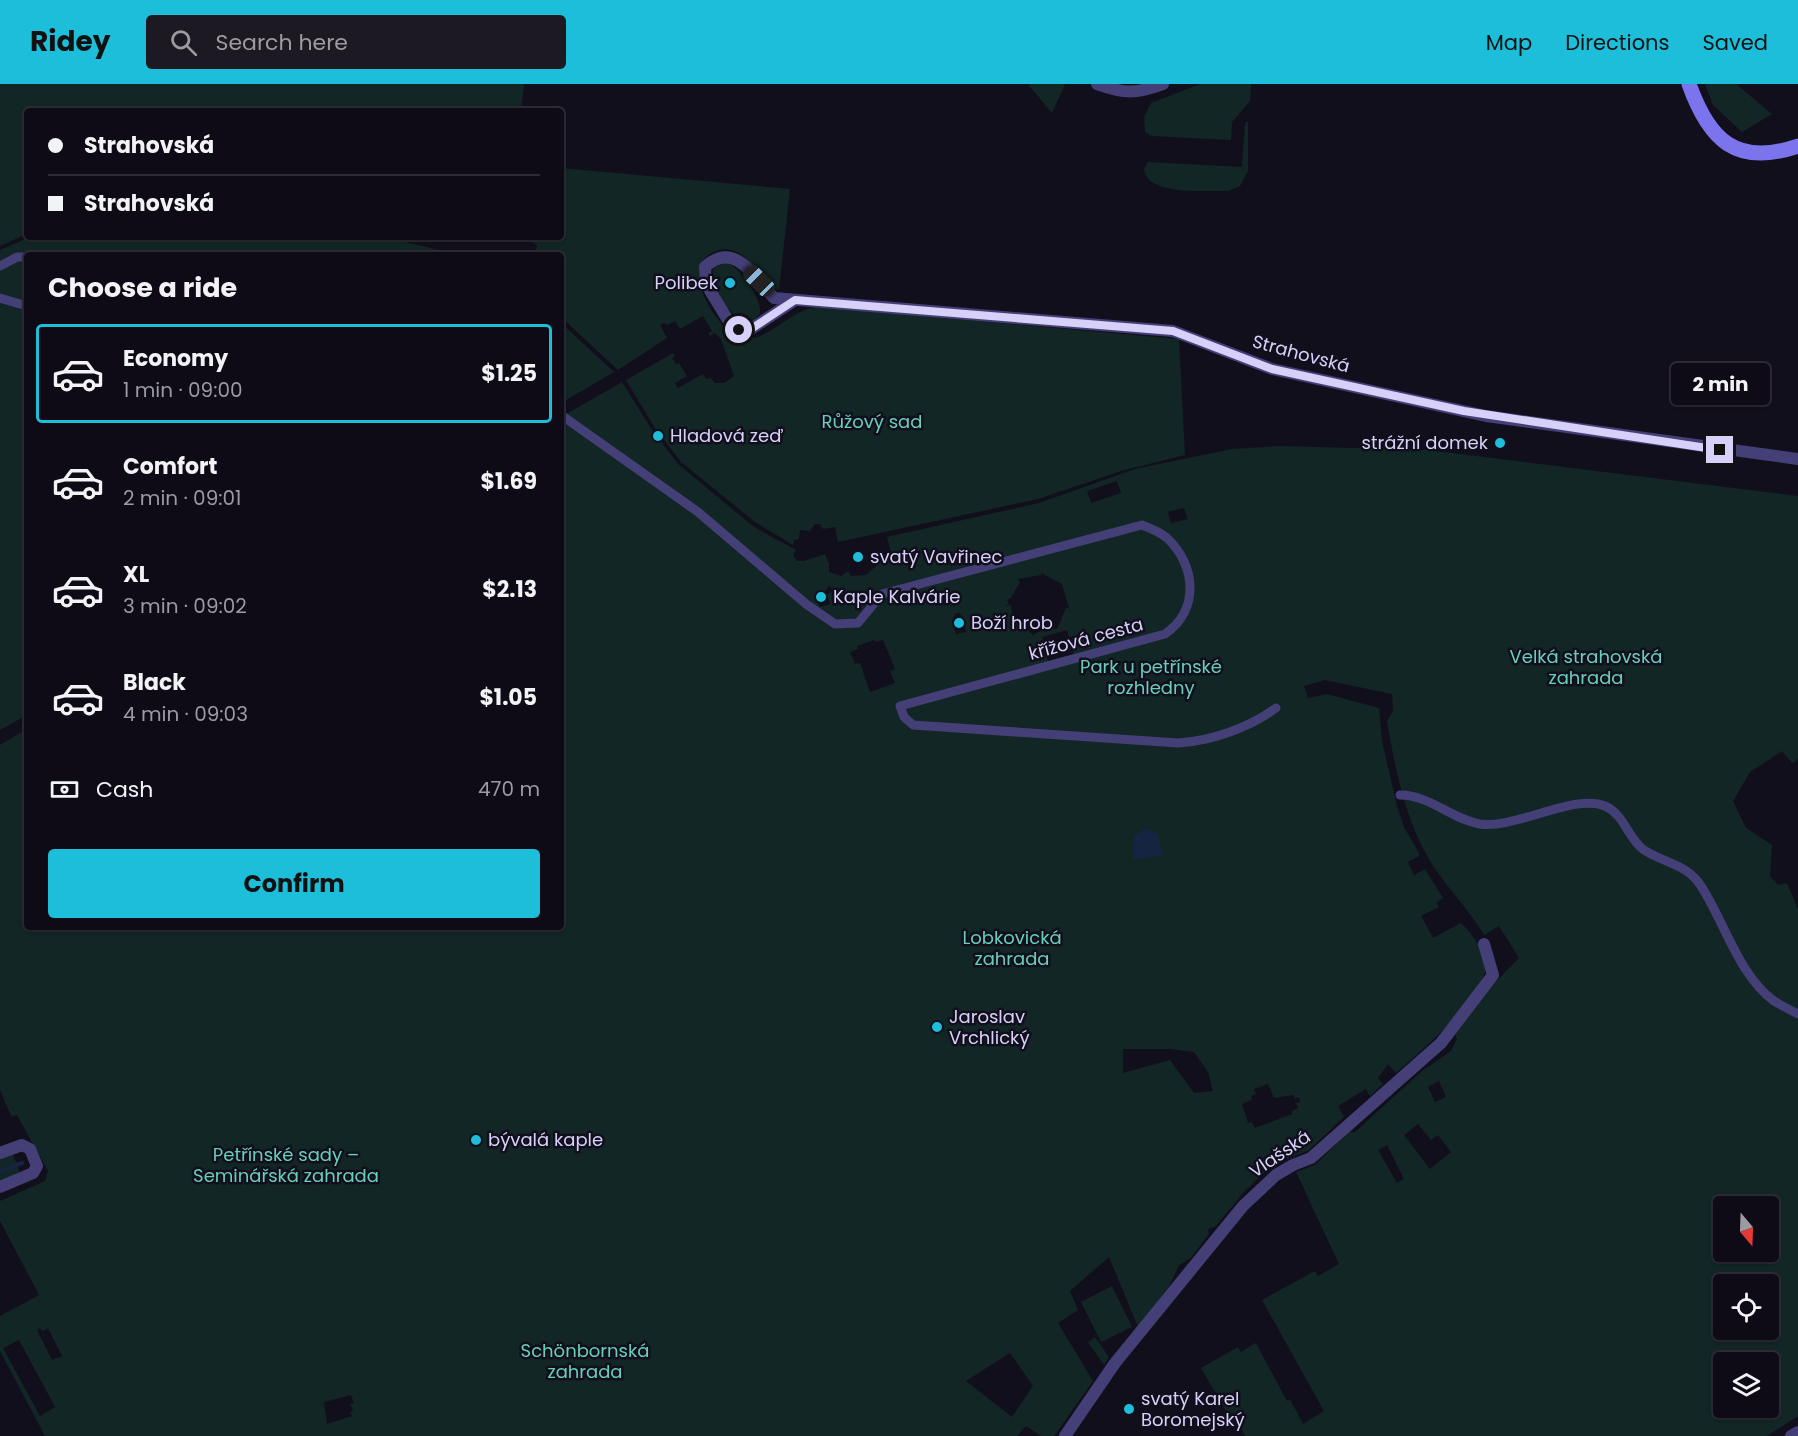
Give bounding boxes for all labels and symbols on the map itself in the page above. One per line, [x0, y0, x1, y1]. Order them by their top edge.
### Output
car [740, 262, 778, 300]
place label: Polibek [655, 270, 719, 295]
marker: Polibek [723, 276, 737, 290]
route start [725, 316, 752, 343]
street label: Strahovská [1250, 329, 1353, 379]
callout: 2 min [1670, 363, 1770, 405]
park label: Růžový sad [822, 409, 922, 434]
place label: Hladová zeď [670, 423, 783, 448]
marker: Hladová zeď [651, 429, 665, 443]
place label: strážní domek [1362, 430, 1489, 455]
marker: strážní domek [1493, 436, 1507, 450]
route end [1706, 436, 1733, 463]
place label: svatý Vavřinec [870, 544, 1002, 569]
marker: svatý Vavřinec [851, 550, 865, 564]
place label: Kaple Kalvárie [833, 584, 960, 609]
marker: Kaple Kalvárie [814, 590, 828, 604]
place label: Boží hrob [971, 610, 1053, 635]
street label: křížová cesta [1026, 611, 1146, 666]
marker: Boží hrob [952, 616, 966, 630]
park label: Velká strahovská zahrada [1510, 644, 1662, 690]
park label: Park u petřínské rozhledny [1080, 654, 1222, 700]
park label: Lobkovická zahrada [962, 925, 1062, 971]
place label: Jaroslav Vrchlický [949, 1004, 1030, 1050]
marker: Jaroslav Vrchlický [930, 1020, 944, 1034]
street label: Vlašská [1244, 1124, 1315, 1183]
place label: bývalá kaple [488, 1127, 603, 1152]
marker: bývalá kaple [469, 1133, 483, 1147]
park label: Petřínské sady – Seminářská zahrada [193, 1142, 379, 1188]
north arrow [1713, 1196, 1779, 1262]
park label: Schönbornská zahrada [521, 1338, 649, 1384]
place label: svatý Karel Boromejský [1141, 1386, 1245, 1432]
marker: svatý Karel Boromejský [1122, 1402, 1136, 1416]

